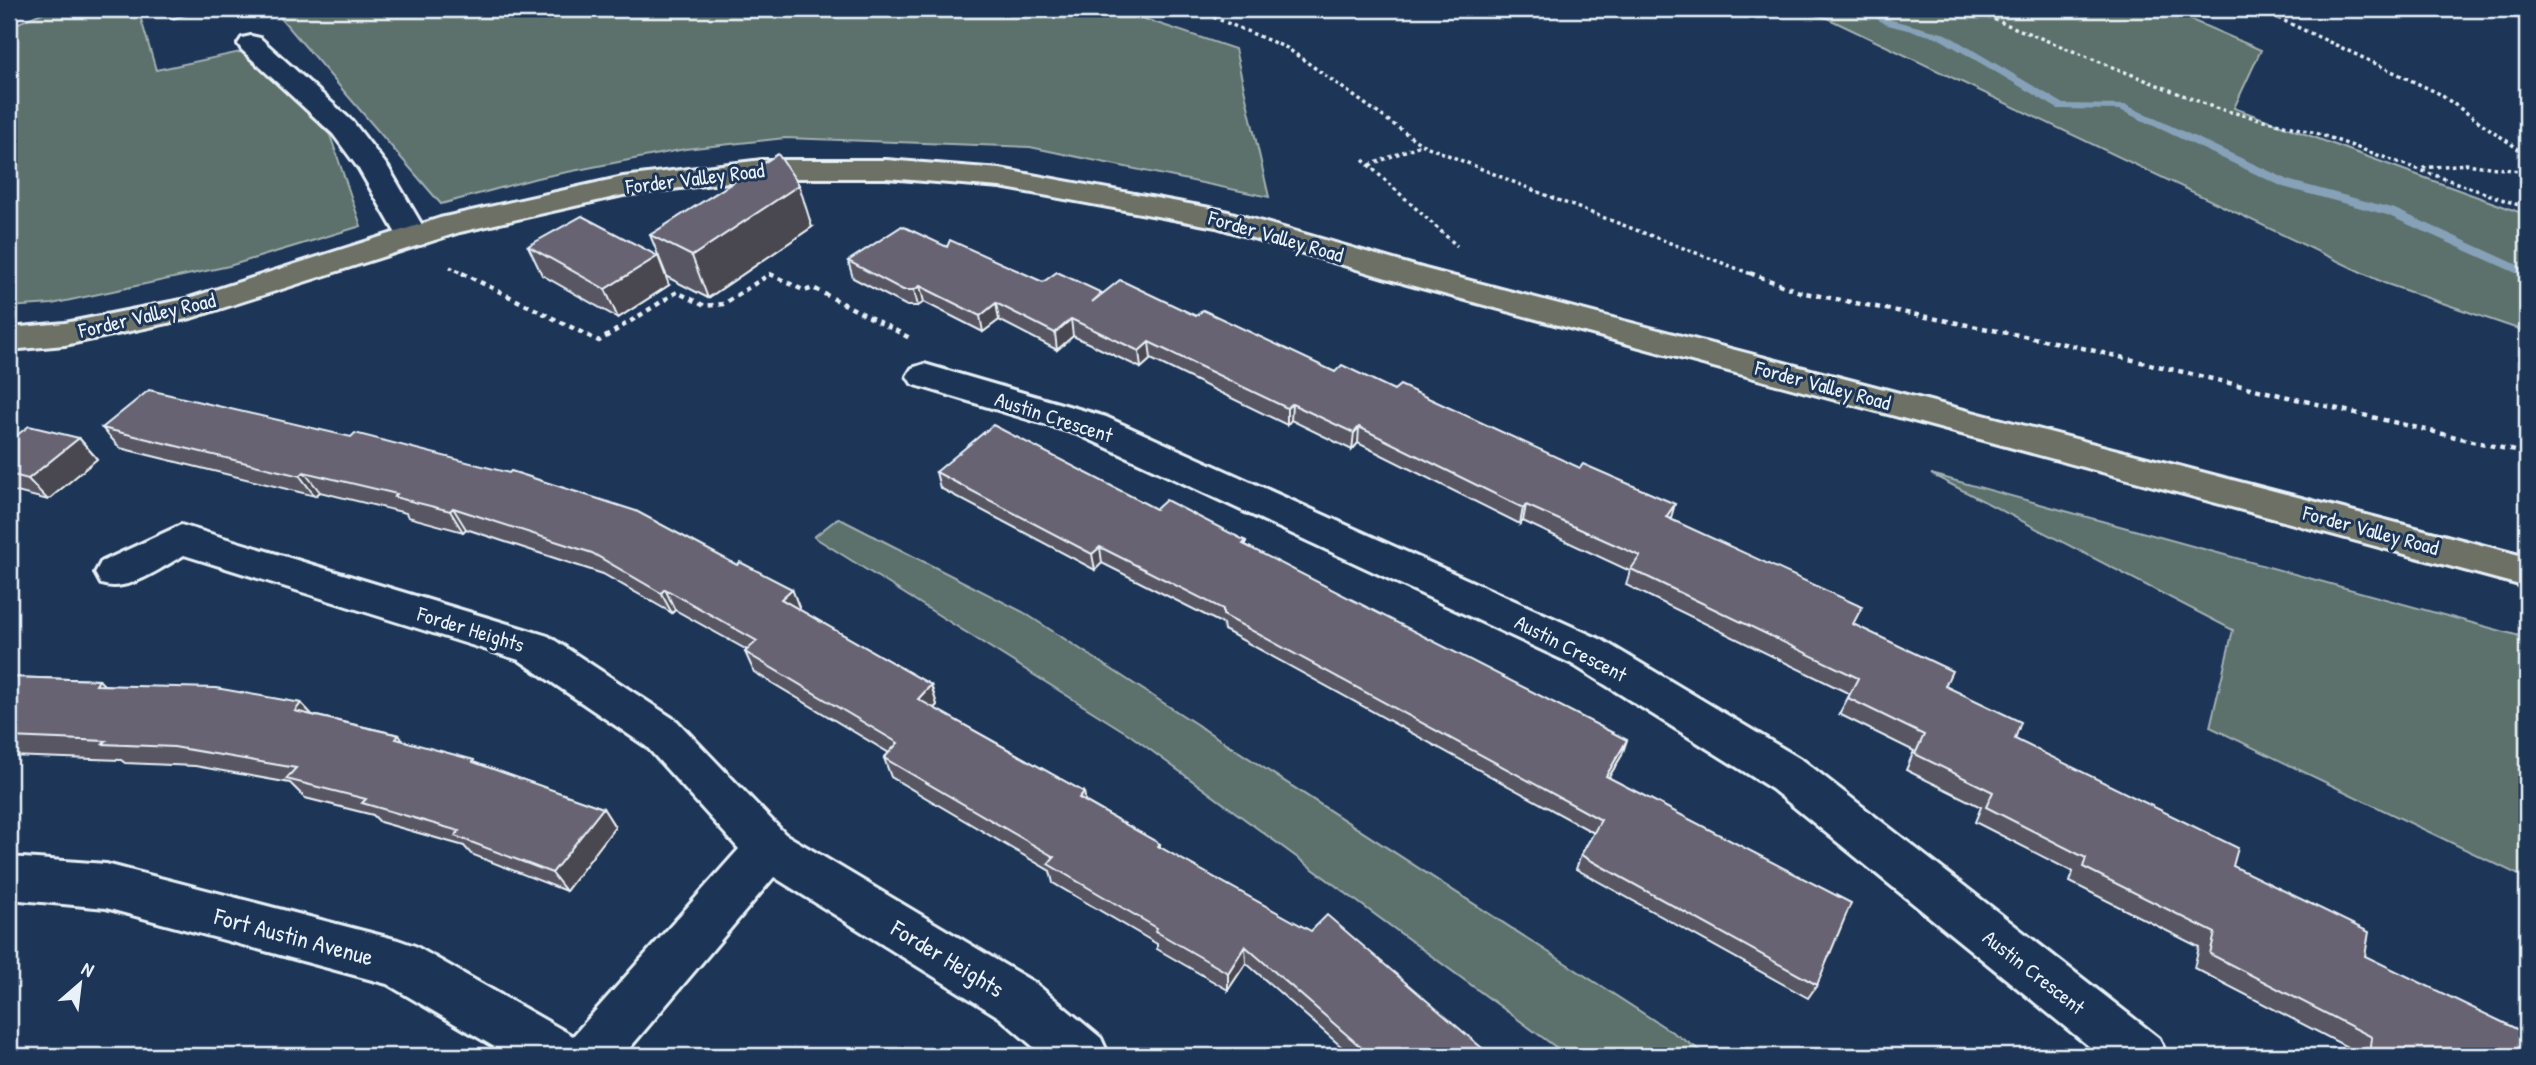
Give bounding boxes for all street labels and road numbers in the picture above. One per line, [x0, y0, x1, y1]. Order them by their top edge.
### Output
street label: Forder Valley Road [623, 155, 766, 201]
street label: Forder Valley Road [1204, 203, 1347, 269]
street label: Forder Valley Road [75, 285, 218, 345]
street label: Forder Valley Road [1751, 353, 1894, 417]
street label: Austin Crescent [991, 384, 1117, 450]
street label: Forder Valley Road [2299, 498, 2442, 562]
street label: Forder Heights [413, 599, 528, 659]
street label: Austin Crescent [1510, 607, 1633, 689]
street label: Fort Austin Avenue [210, 899, 377, 973]
street label: Forder Heights [885, 911, 1010, 1004]
street label: Austin Crescent [1977, 923, 2092, 1022]

